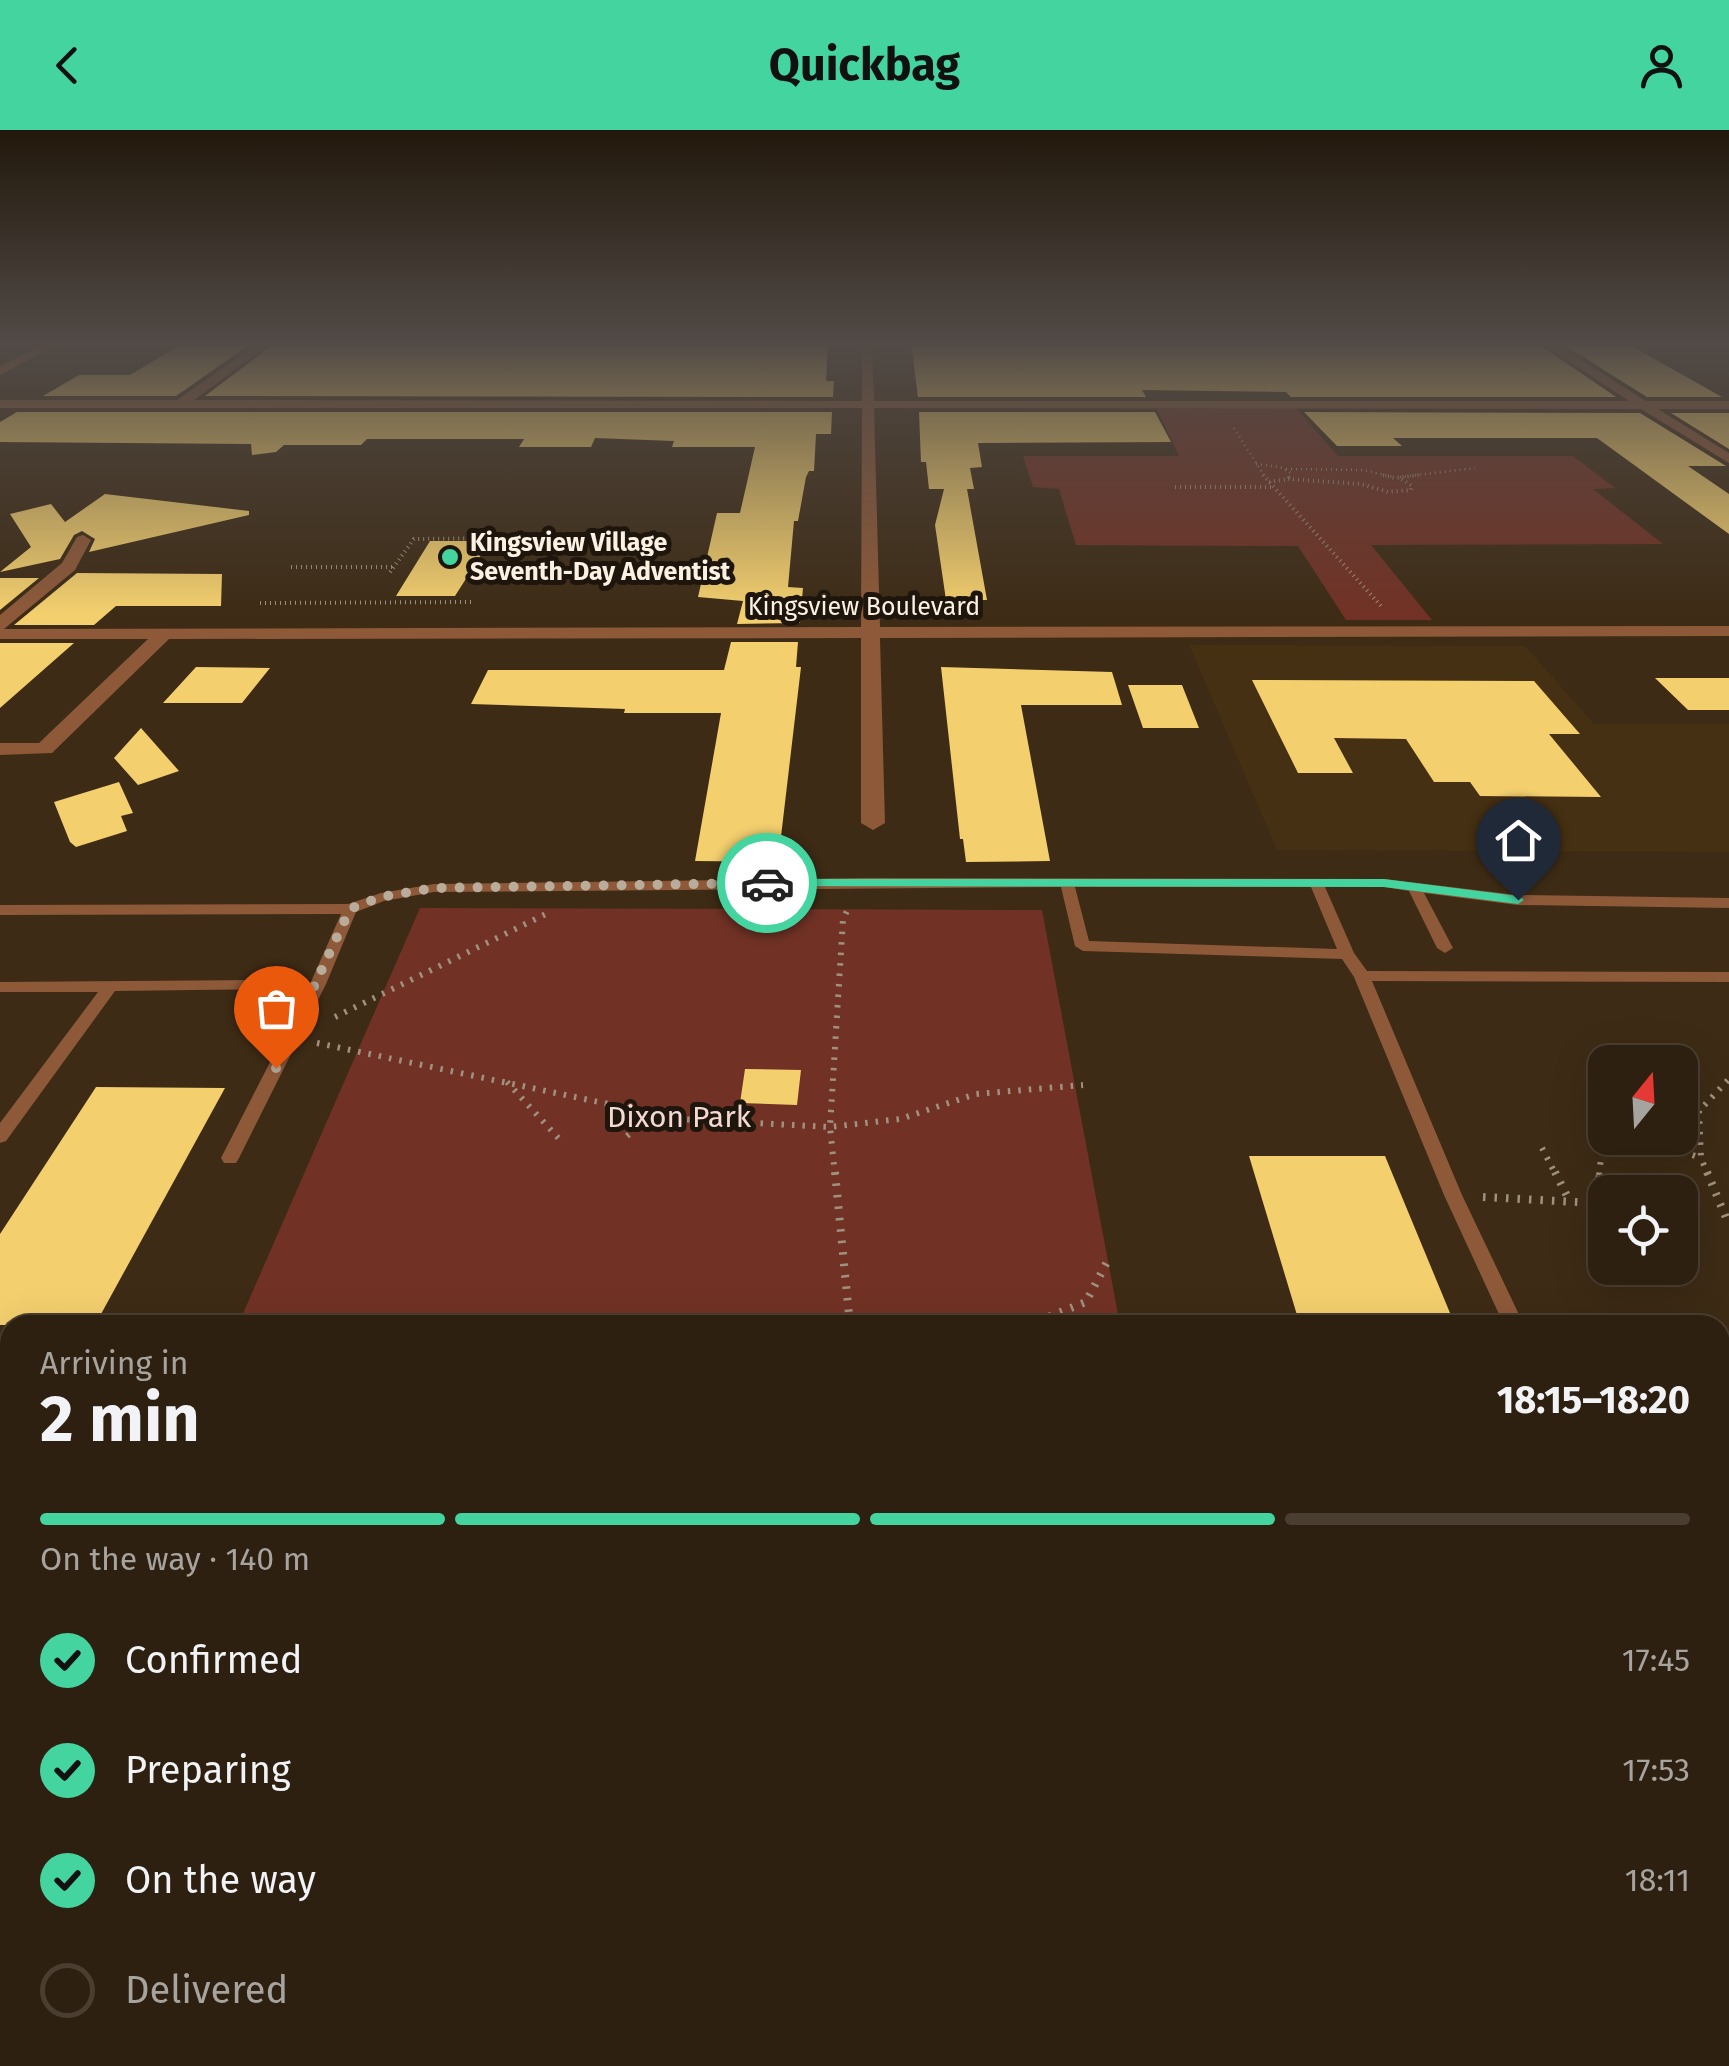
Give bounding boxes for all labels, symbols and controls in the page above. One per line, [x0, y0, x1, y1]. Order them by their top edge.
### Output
icon: back [40, 38, 95, 93]
text: Quickbag [769, 38, 960, 92]
icon: person [1634, 38, 1689, 93]
place label: Kingsview Village Seventh-Day Adventist [470, 528, 731, 587]
marker: Kingsview Village Seventh-Day Adventist [439, 546, 461, 568]
street label: Kingsview Boulevard [748, 592, 980, 622]
pin [1476, 798, 1561, 901]
icon: home [1491, 813, 1546, 868]
courier [717, 833, 817, 933]
icon: car [740, 856, 795, 911]
pin [234, 966, 319, 1069]
icon: bag [249, 981, 304, 1036]
north arrow [1588, 1045, 1698, 1155]
map controls [1588, 1045, 1698, 1285]
park label: Dixon Park [607, 1099, 752, 1135]
button: locate [1588, 1175, 1698, 1285]
text: Arriving in [40, 1344, 188, 1382]
text: 18:15–18:20 [1497, 1377, 1690, 1423]
text: 2 min [40, 1380, 200, 1458]
text: On the way · 140 m [40, 1540, 310, 1578]
icon: check [40, 1633, 95, 1688]
text: Confirmed [125, 1637, 303, 1683]
text: 17:45 [1622, 1641, 1690, 1679]
icon: check [40, 1743, 95, 1798]
text: Preparing [125, 1747, 291, 1793]
text: 17:53 [1622, 1751, 1690, 1789]
icon: check [40, 1853, 95, 1908]
text: On the way [125, 1857, 316, 1903]
text: 18:11 [1625, 1861, 1690, 1899]
text: Delivered [125, 1967, 288, 2013]

